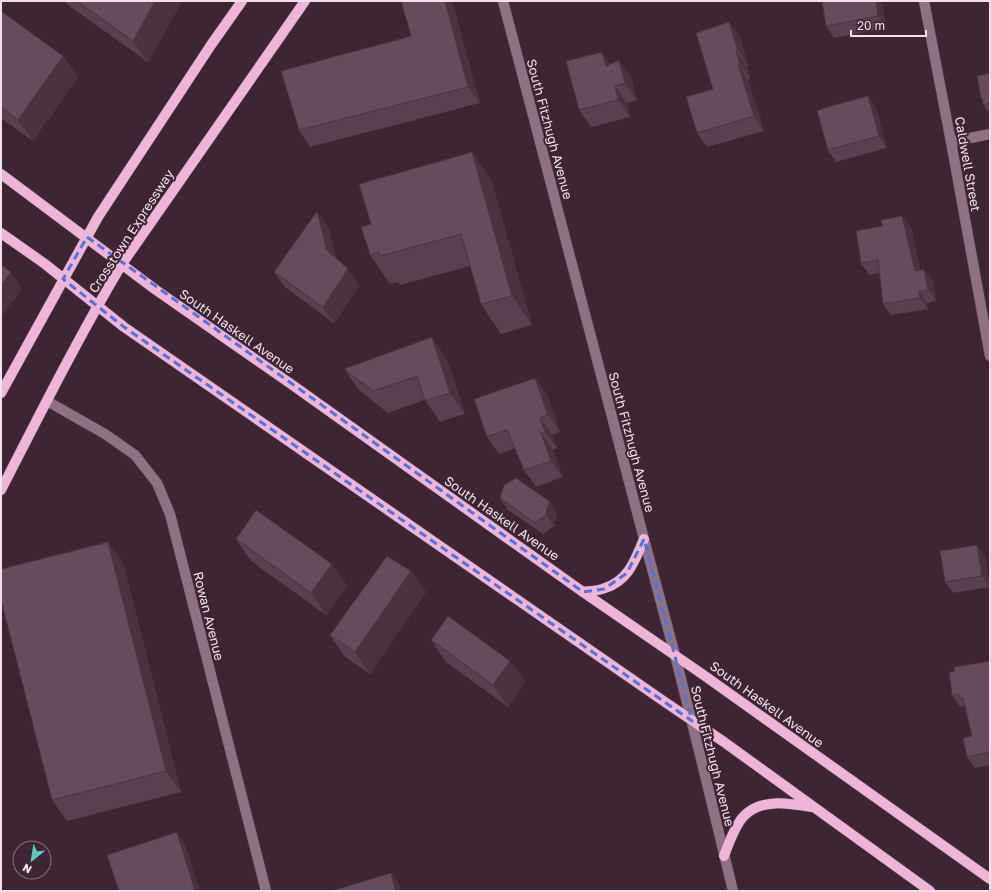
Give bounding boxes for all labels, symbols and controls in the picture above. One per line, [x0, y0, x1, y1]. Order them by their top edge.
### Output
scale bar [851, 12, 926, 38]
text: 20 m [857, 18, 885, 33]
street label: South Fitzhugh Avenue [524, 57, 576, 201]
street label: Caldwell Street [952, 115, 984, 213]
street label: Crosstown Expressway [85, 166, 177, 296]
street label: South Haskell Avenue [176, 285, 298, 377]
street label: South Fitzhugh Avenue [606, 370, 658, 514]
street label: South Haskell Avenue [441, 472, 563, 564]
street label: Rowan Avenue [190, 570, 228, 662]
street label: South Haskell Avenue [707, 657, 827, 751]
street label: South Fitzhugh Avenue [688, 684, 738, 828]
north arrow [12, 840, 52, 880]
text: N [20, 861, 34, 877]

